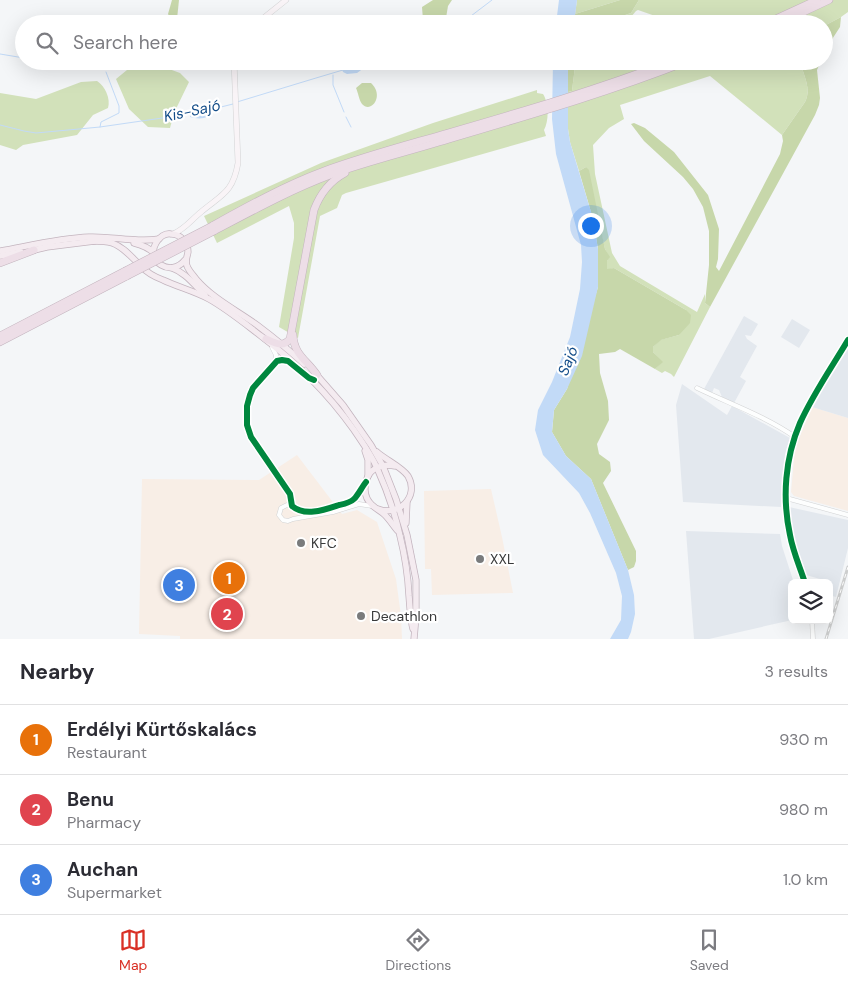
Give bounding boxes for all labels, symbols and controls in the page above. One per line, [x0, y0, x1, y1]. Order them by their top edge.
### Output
search box [15, 15, 833, 70]
icon: search [33, 29, 61, 57]
text: Search here [73, 30, 178, 55]
water label: Kis-Sajó [162, 95, 222, 127]
your location [578, 213, 604, 239]
water label: Sajó [553, 343, 583, 379]
place label: KFC [311, 534, 337, 552]
marker: KFC [295, 537, 307, 549]
place label: XXL [490, 550, 514, 568]
marker: XXL [474, 553, 486, 565]
pin: 1 [213, 559, 245, 597]
pin: 3 [163, 566, 195, 604]
map controls [788, 579, 833, 624]
button: layers [788, 579, 833, 624]
pin: 2 [211, 595, 243, 633]
place label: Decathlon [371, 607, 437, 625]
marker: Decathlon [355, 610, 367, 622]
text: Nearby [20, 658, 94, 686]
text: 3 results [765, 661, 828, 682]
text: Erdélyi Kürtőskalács [67, 717, 257, 742]
text: 1 [33, 729, 39, 750]
text: 930 m [779, 729, 828, 750]
text: Restaurant [67, 742, 147, 763]
text: Benu [67, 787, 114, 812]
text: 2 [31, 799, 41, 820]
text: 980 m [779, 799, 828, 820]
text: Pharmacy [67, 812, 141, 833]
text: Auchan [67, 857, 138, 882]
text: 3 [31, 869, 41, 890]
text: 1.0 km [783, 869, 828, 890]
text: Supermarket [67, 882, 162, 903]
tab: Map [119, 926, 147, 974]
tab: Directions [386, 926, 451, 974]
tab: Saved [690, 926, 729, 974]

